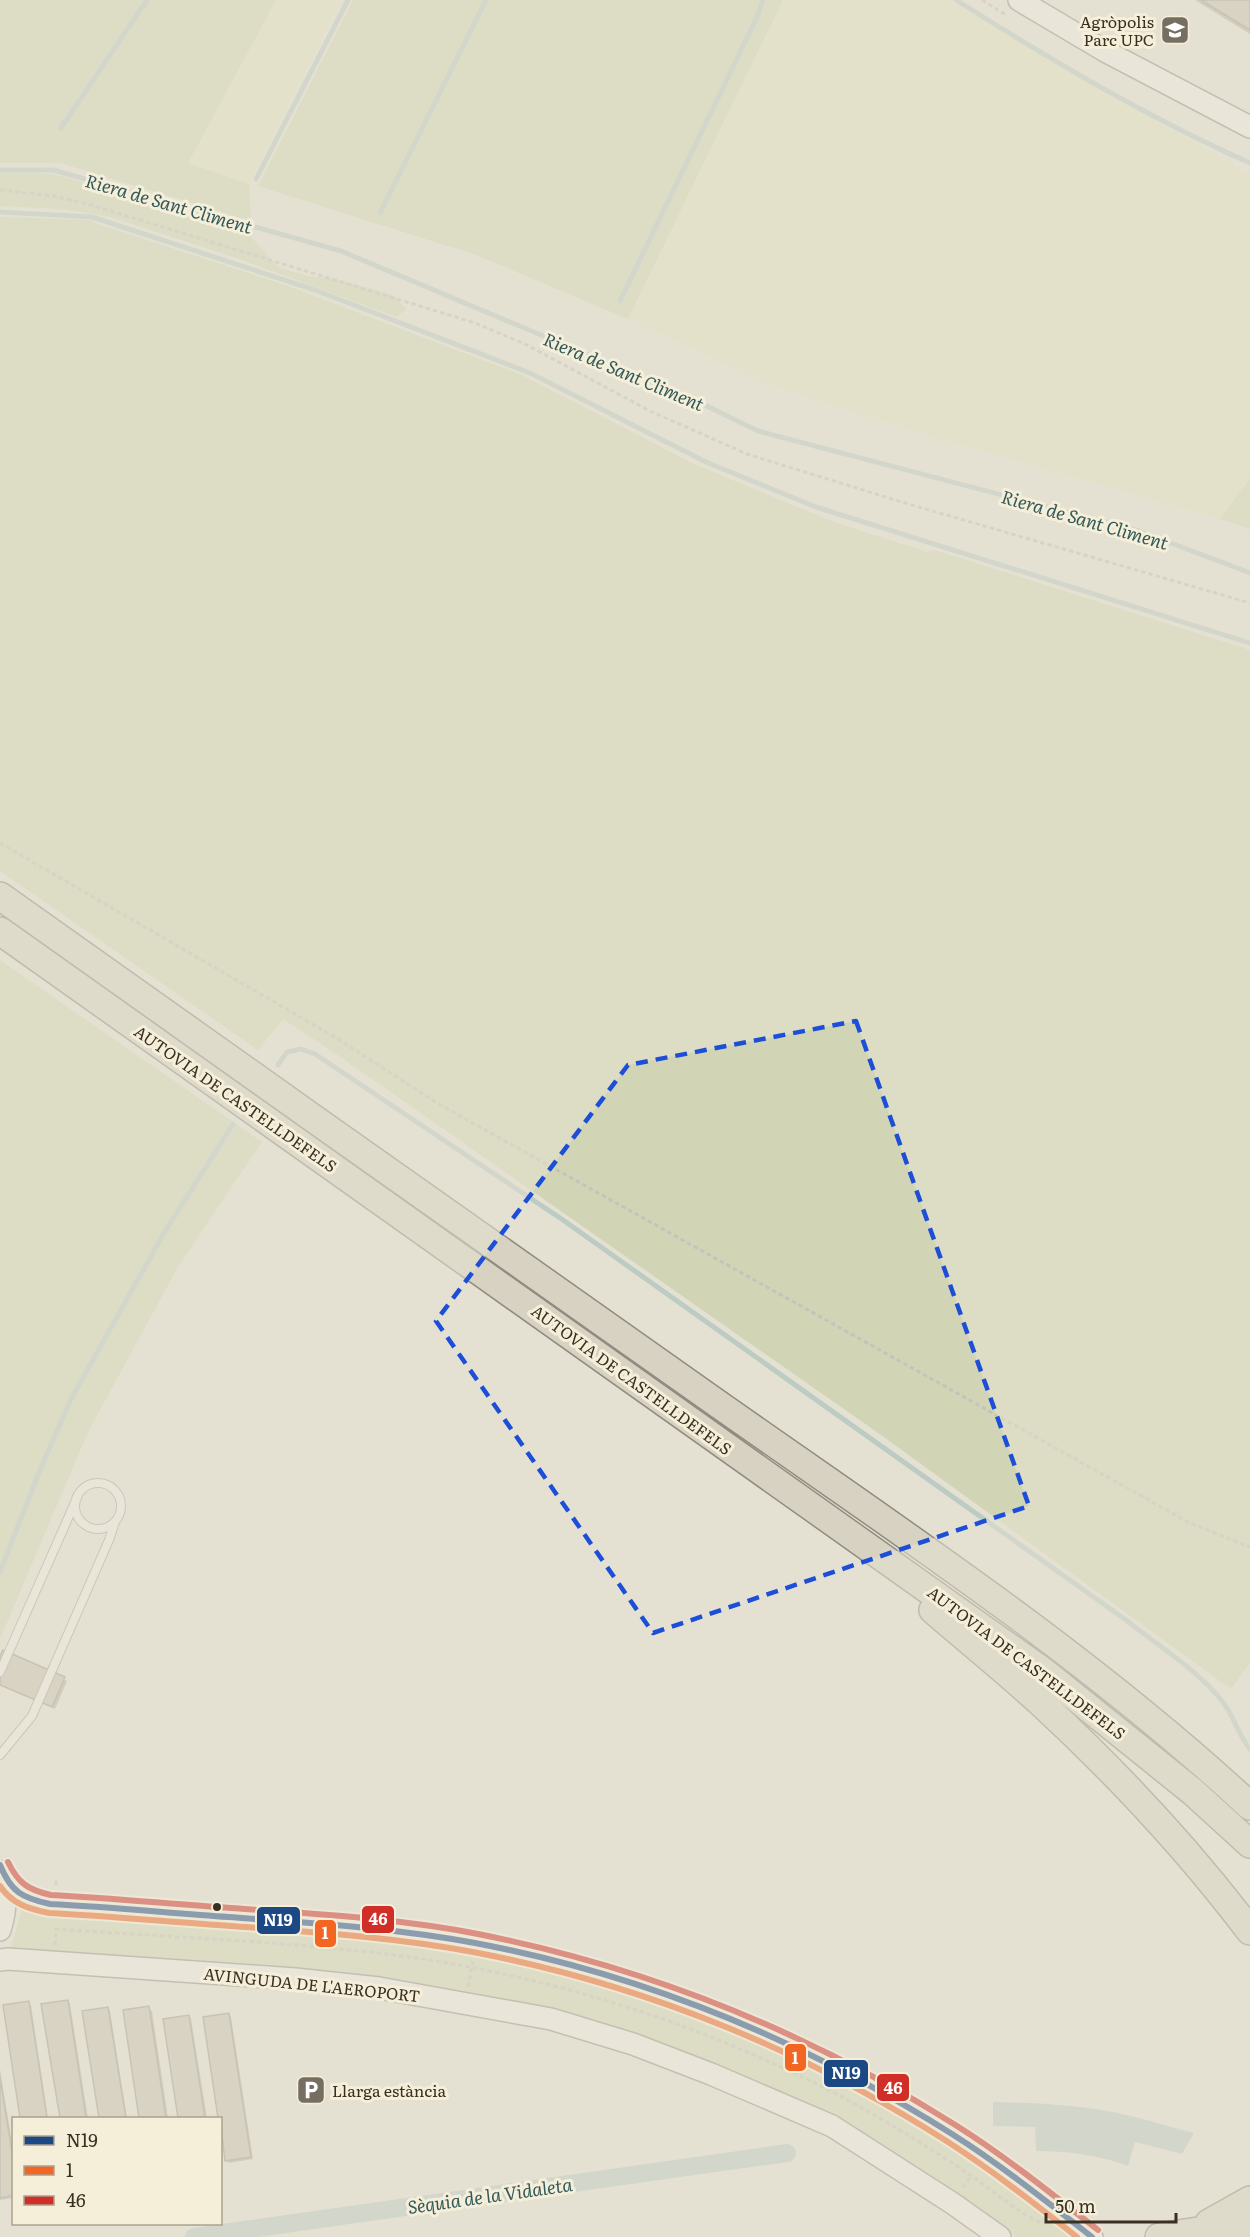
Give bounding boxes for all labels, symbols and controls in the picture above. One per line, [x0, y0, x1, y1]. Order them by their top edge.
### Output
place label: Agròpolis Parc UPC [1080, 9, 1154, 51]
school or university icon: Agròpolis Parc UPC [1159, 14, 1191, 46]
water label: Riera de Sant Climent [82, 166, 256, 240]
water label: Riera de Sant Climent [539, 325, 709, 417]
water label: Riera de Sant Climent [998, 482, 1172, 556]
street label: AUTOVIA DE CASTELLDEFELS [130, 1019, 342, 1177]
street label: AUTOVIA DE CASTELLDEFELS [527, 1298, 737, 1460]
street label: AUTOVIA DE CASTELLDEFELS [923, 1580, 1131, 1744]
unlabelled marker [211, 1901, 223, 1913]
line badge: 46 [361, 1905, 395, 1934]
line badge: N19 [256, 1906, 301, 1935]
text: 46 [369, 1906, 388, 1930]
text: N19 [263, 1907, 293, 1931]
line badge: 1 [314, 1919, 337, 1948]
text: 1 [322, 1920, 329, 1944]
street label: AVINGUDA DE L'AEROPORT [202, 1961, 422, 2007]
line badge: 1 [784, 2043, 807, 2072]
text: 1 [792, 2045, 799, 2069]
line badge: N19 [823, 2059, 869, 2088]
text: N19 [831, 2060, 861, 2084]
line badge: 46 [876, 2073, 910, 2102]
parking icon: Llarga estància [295, 2074, 327, 2106]
text: 46 [884, 2075, 903, 2099]
place label: Llarga estància [332, 2078, 447, 2102]
legend [12, 2117, 222, 2225]
text: N19 [66, 2126, 98, 2153]
text: 1 [66, 2156, 73, 2183]
water label: Sèquia de la Vidaleta [406, 2170, 575, 2220]
text: 46 [66, 2186, 86, 2213]
scale bar [1046, 2186, 1176, 2224]
text: 50 m [1055, 2192, 1096, 2219]

